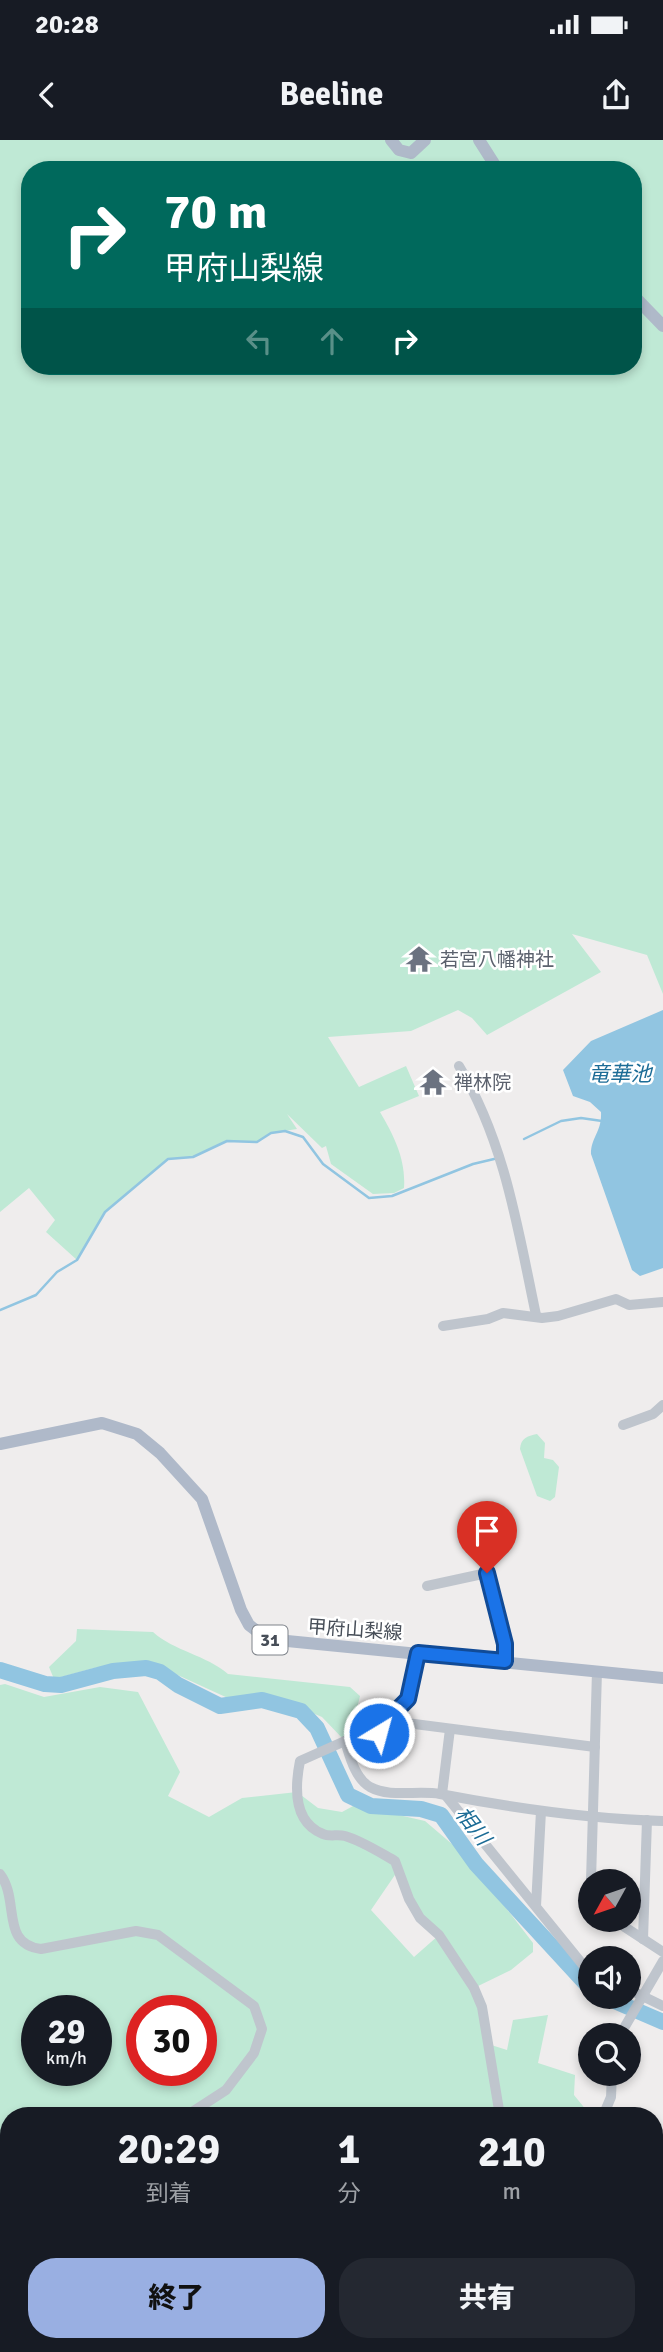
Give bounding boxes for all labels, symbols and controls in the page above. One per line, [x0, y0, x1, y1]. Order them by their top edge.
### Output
text: 20:28 [35, 9, 99, 41]
text: Beeline [280, 75, 383, 114]
icon: back [28, 76, 66, 114]
icon: share [597, 76, 635, 114]
text: 70 m [164, 182, 267, 242]
icon: right [49, 189, 140, 280]
text: 甲府山梨線 [164, 249, 324, 288]
icon: left [240, 322, 278, 360]
icon: ahead [313, 322, 351, 360]
icon: right [386, 322, 424, 360]
temple icon: 若宮八幡神社 [404, 944, 434, 974]
place label: 若宮八幡神社 [440, 948, 554, 972]
water label: 竜華池 [589, 1061, 653, 1087]
temple icon: 禅林院 [418, 1067, 448, 1097]
place label: 禅林院 [454, 1071, 511, 1095]
pin [457, 1501, 517, 1573]
icon: arrive [468, 1512, 506, 1550]
street label: 甲府山梨線 [307, 1615, 403, 1645]
road number: 31 [252, 1625, 288, 1654]
position arrow [342, 1696, 416, 1770]
water label: 相川 [450, 1801, 497, 1852]
north arrow [578, 1869, 640, 1932]
map controls [578, 1869, 641, 2086]
button: sound [578, 1946, 641, 2009]
speed limit sign: 30 [126, 1995, 217, 2086]
text: 29 [48, 2010, 85, 2053]
button: search [578, 2023, 641, 2086]
text: km/h [46, 2047, 87, 2069]
text: 20:29 [117, 2124, 220, 2175]
text: 1 [338, 2124, 360, 2175]
text: 210 [478, 2127, 546, 2178]
text: m [503, 2177, 521, 2206]
text: 到着 [146, 2179, 192, 2208]
text: 分 [338, 2179, 361, 2208]
button: 終了 [28, 2258, 325, 2338]
button: 共有 [339, 2258, 635, 2338]

